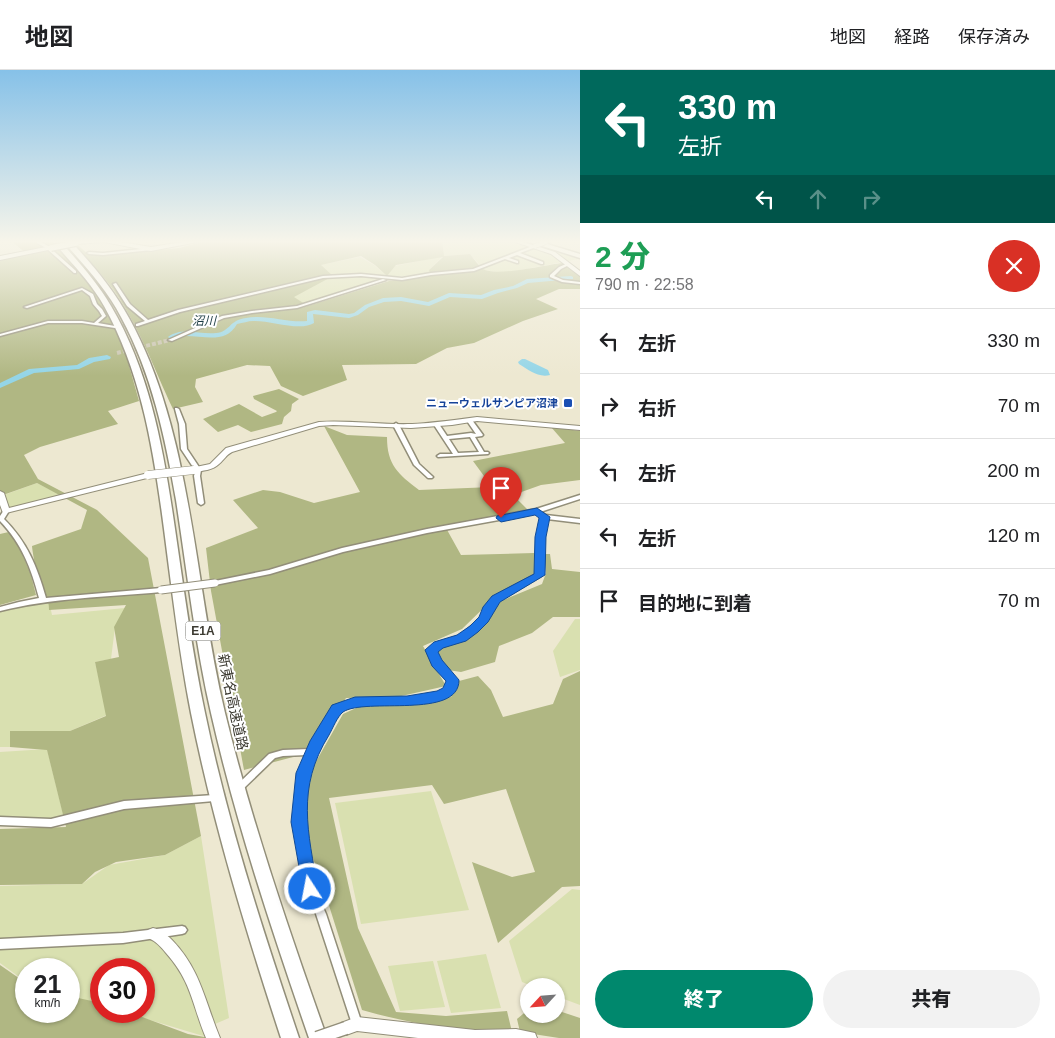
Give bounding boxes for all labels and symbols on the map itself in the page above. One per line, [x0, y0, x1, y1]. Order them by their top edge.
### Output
water label: 沼川 [192, 314, 218, 328]
place label: ニューウェルサンピア沼津 [426, 397, 558, 409]
marker: ニューウェルサンピア沼津 [562, 397, 574, 409]
pin [480, 467, 522, 518]
road number: E1A [186, 622, 220, 640]
street label: 新東名高速道路 [215, 652, 251, 752]
position arrow [283, 862, 335, 914]
speed limit sign: 30 [90, 958, 155, 1023]
north arrow [520, 978, 565, 1022]

